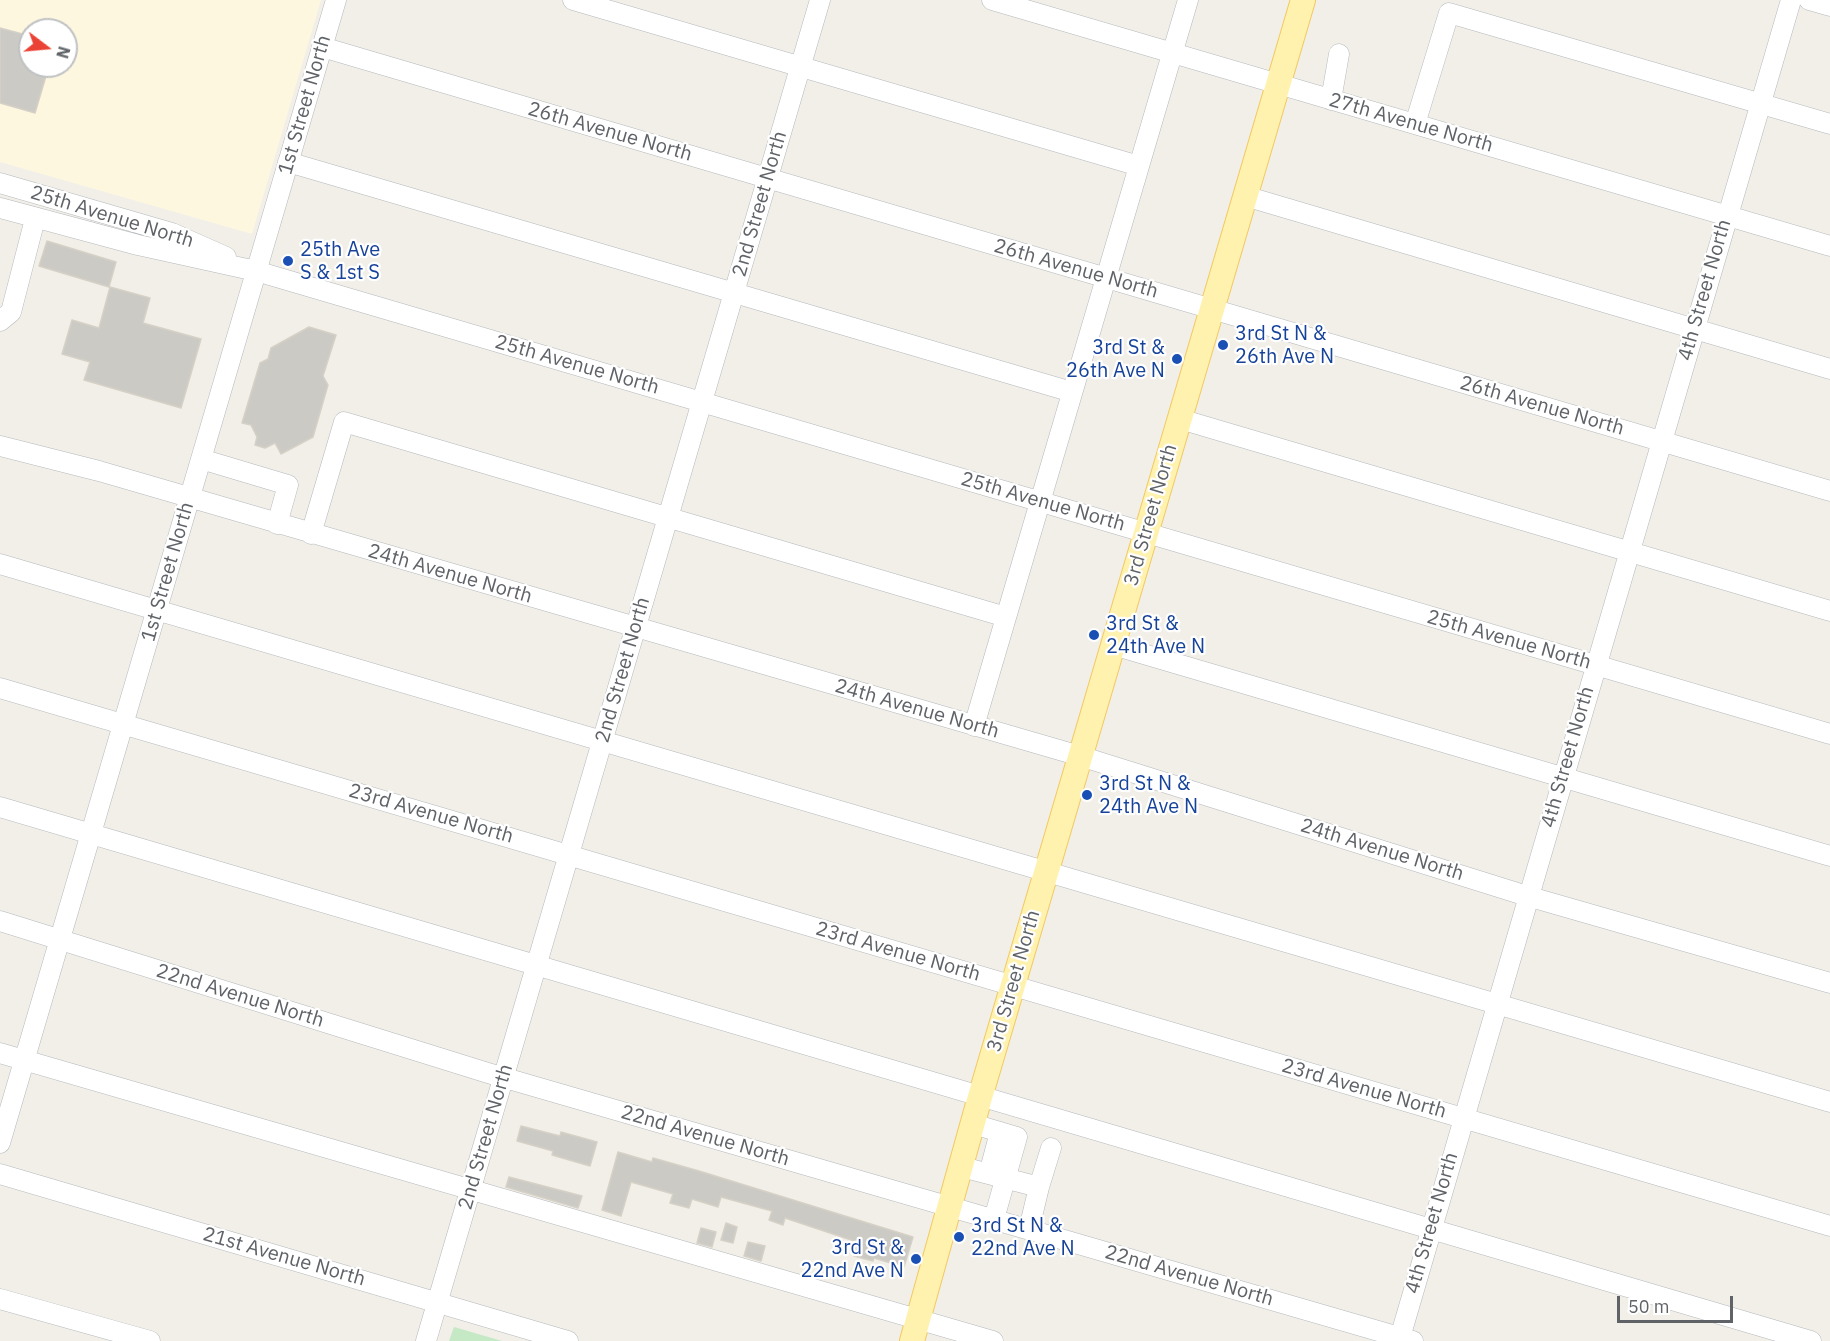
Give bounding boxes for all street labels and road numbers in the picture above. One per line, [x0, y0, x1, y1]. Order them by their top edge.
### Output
street label: 1st Street North [274, 32, 336, 178]
street label: 27th Avenue North [1326, 88, 1496, 158]
street label: 26th Avenue North [525, 97, 695, 167]
street label: 2nd Street North [728, 128, 792, 280]
street label: 25th Avenue North [27, 181, 197, 253]
street label: 4th Street North [1673, 217, 1737, 363]
street label: 26th Avenue North [991, 234, 1161, 304]
street label: 25th Avenue North [492, 330, 662, 400]
street label: 26th Avenue North [1457, 371, 1627, 441]
street label: 3rd Street North [1119, 441, 1183, 589]
street label: 25th Avenue North [958, 467, 1128, 537]
street label: 1st Street North [137, 499, 199, 645]
street label: 24th Avenue North [365, 539, 535, 609]
street label: 2nd Street North [591, 594, 655, 746]
street label: 25th Avenue North [1424, 605, 1594, 675]
street label: 24th Avenue North [832, 674, 1002, 744]
street label: 4th Street North [1536, 684, 1600, 830]
street label: 23rd Avenue North [346, 779, 516, 849]
street label: 24th Avenue North [1297, 814, 1467, 886]
street label: 3rd Street North [982, 907, 1046, 1055]
street label: 23rd Avenue North [813, 917, 983, 987]
street label: 22nd Avenue North [153, 959, 327, 1033]
street label: 23rd Avenue North [1279, 1054, 1449, 1124]
street label: 2nd Street North [454, 1061, 518, 1213]
street label: 22nd Avenue North [618, 1100, 792, 1172]
street label: 4th Street North [1400, 1150, 1464, 1296]
street label: 21st Avenue North [200, 1222, 368, 1292]
street label: 22nd Avenue North [1102, 1240, 1276, 1312]

